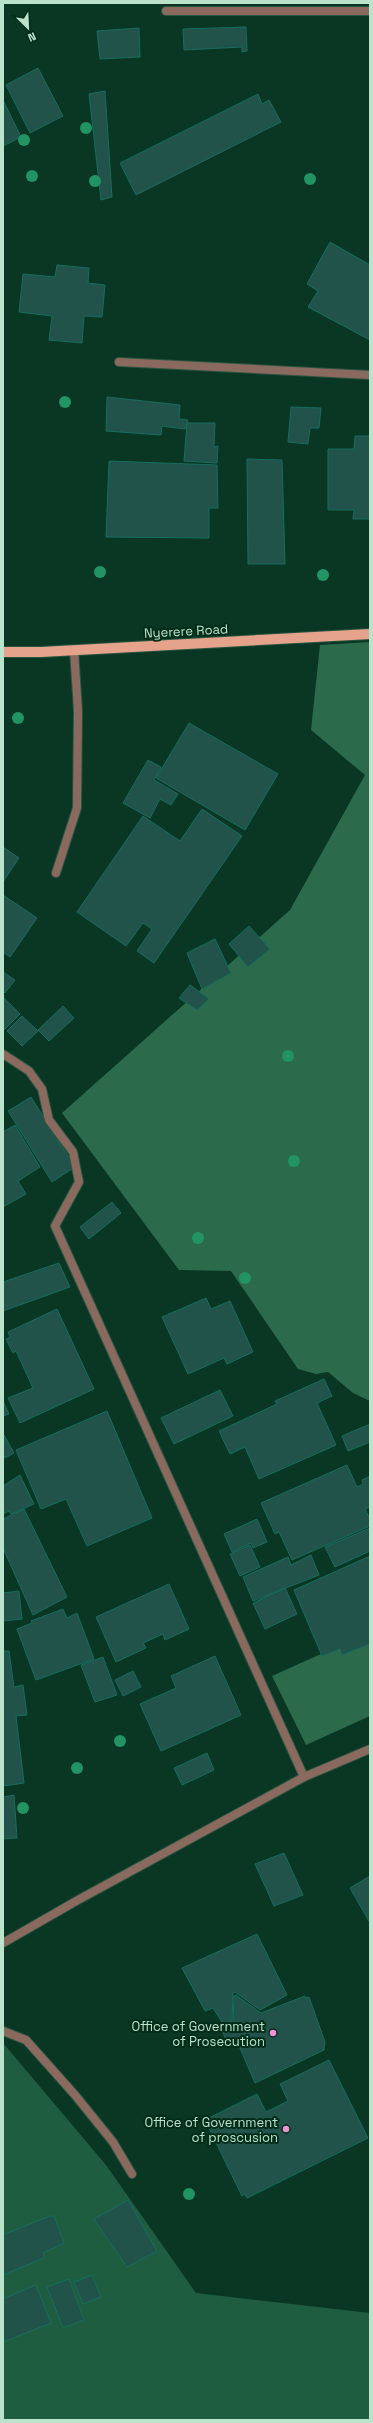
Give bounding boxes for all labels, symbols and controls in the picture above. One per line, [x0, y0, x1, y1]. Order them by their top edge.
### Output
north arrow [8, 8, 48, 48]
text: N [26, 29, 38, 45]
street label: Nyerere Road [143, 620, 229, 642]
place label: Office of Government of Prosecution [132, 2018, 265, 2050]
marker: Office of Government of Prosecution [268, 2028, 278, 2038]
place label: Office of Government of proscusion [145, 2114, 278, 2146]
marker: Office of Government of proscusion [281, 2124, 291, 2134]

